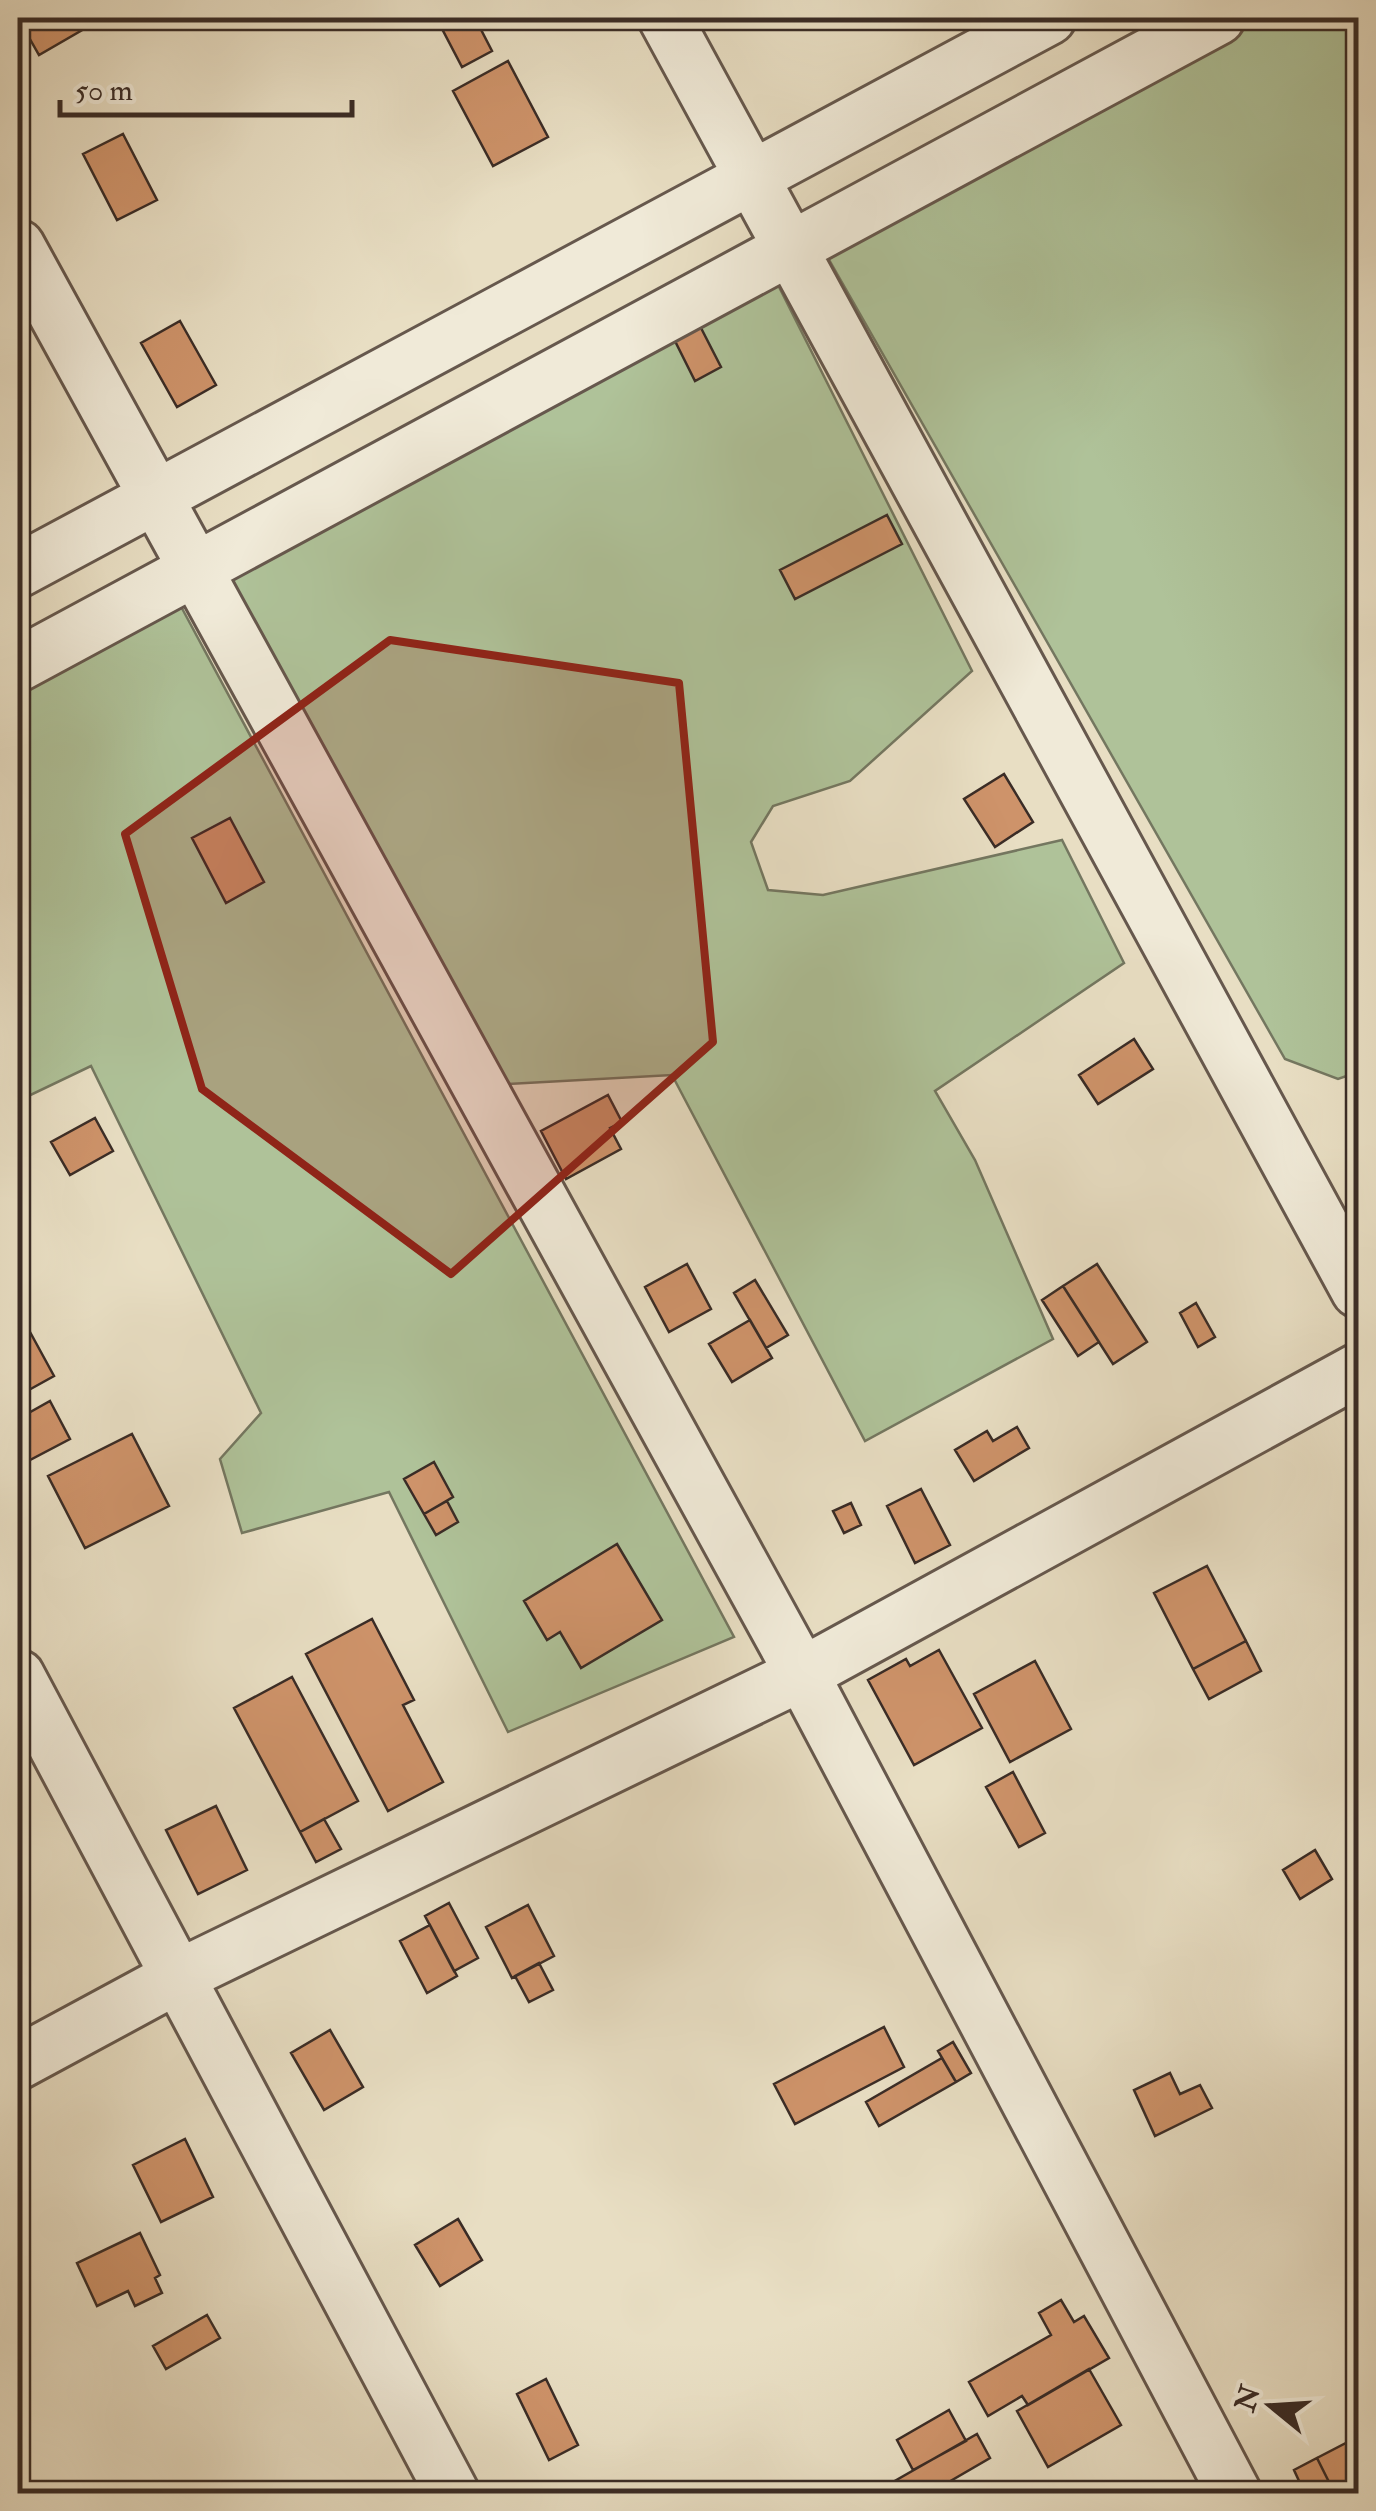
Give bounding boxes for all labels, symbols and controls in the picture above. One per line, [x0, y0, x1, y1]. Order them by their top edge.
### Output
scale bar [60, 55, 352, 117]
text: 50 m [75, 72, 133, 109]
north arrow [1221, 2356, 1321, 2456]
text: N [1228, 2381, 1269, 2417]

